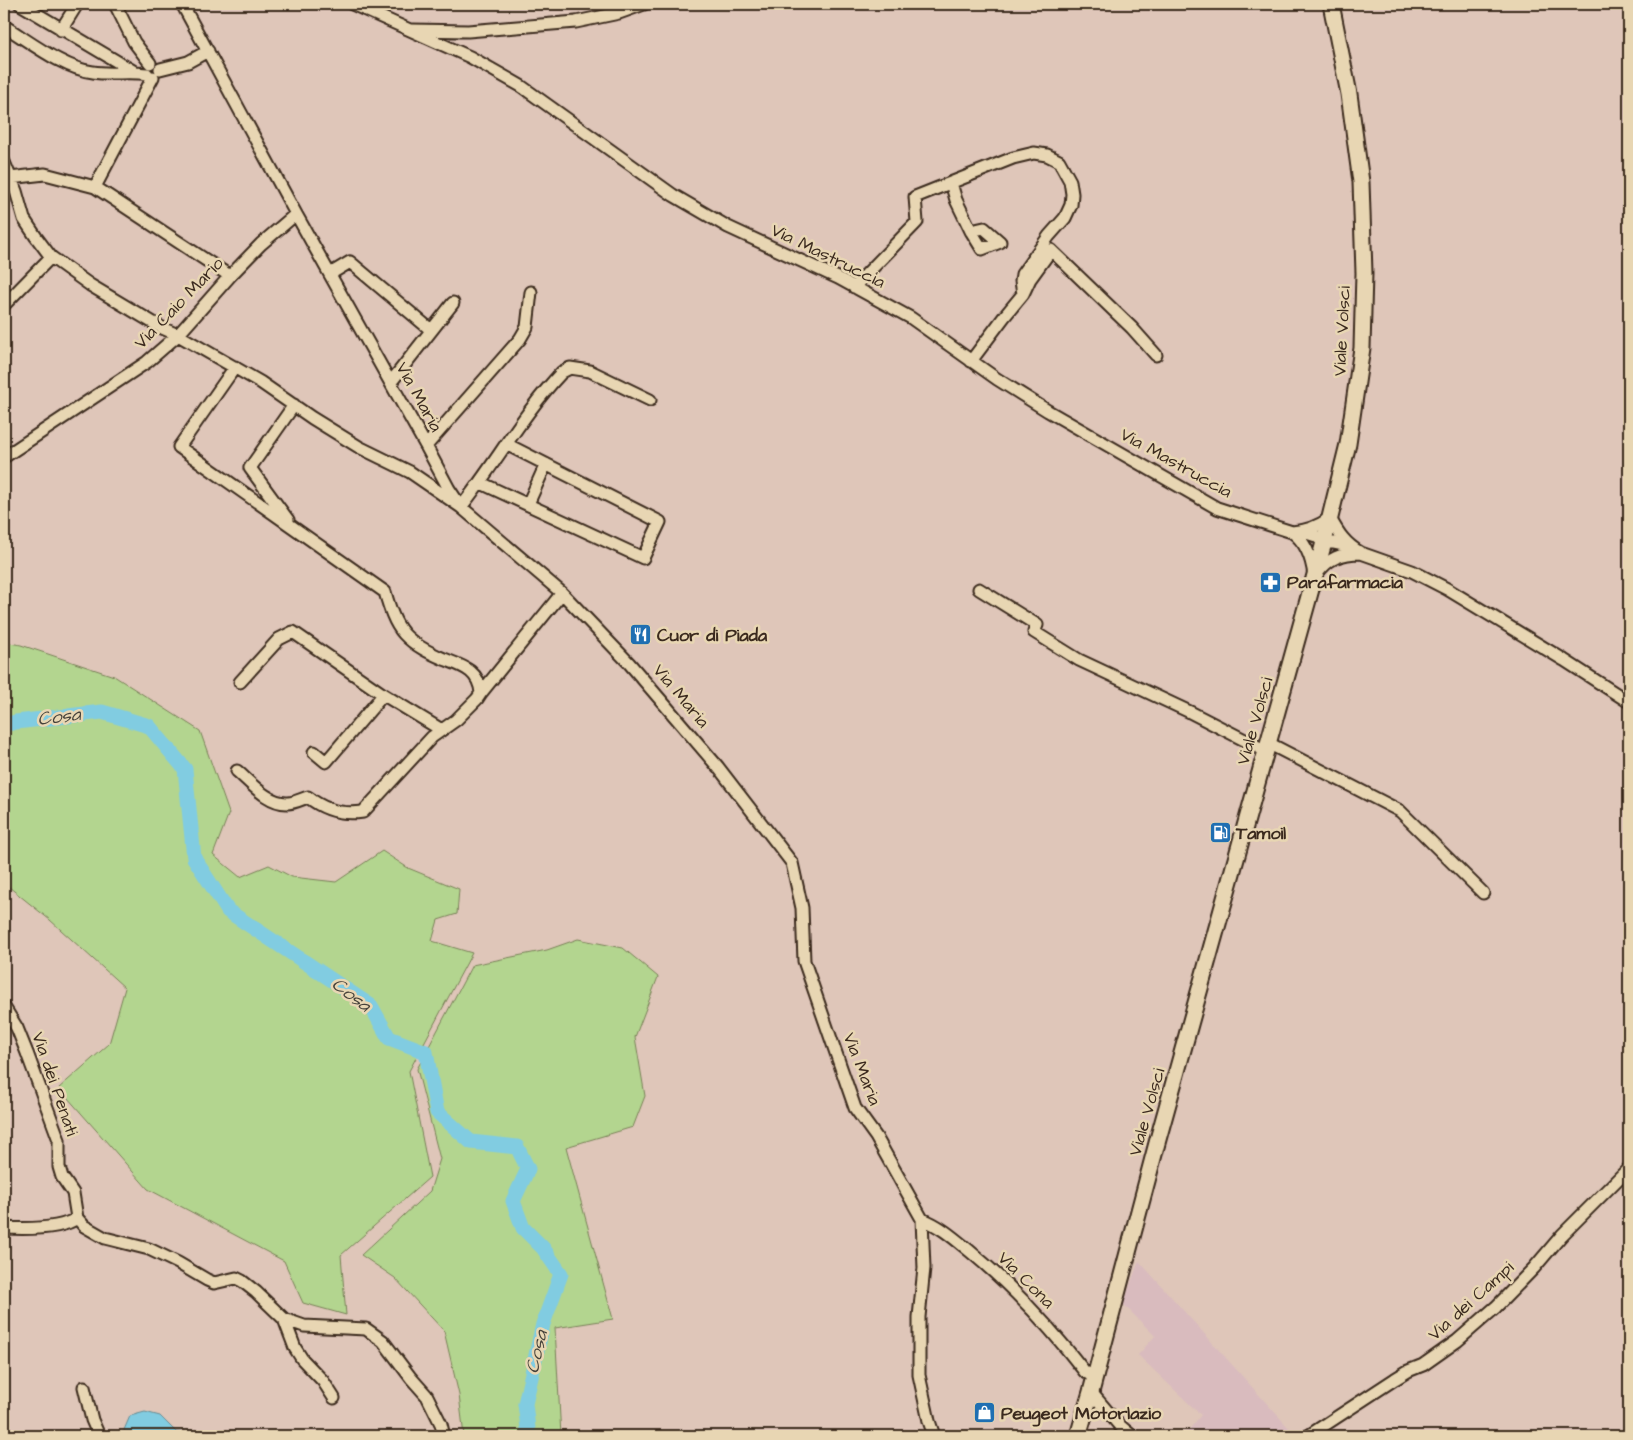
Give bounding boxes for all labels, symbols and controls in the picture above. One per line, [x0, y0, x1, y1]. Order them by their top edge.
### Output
street label: Via Mastruccia [767, 217, 889, 295]
street label: Via Caio Mario [129, 251, 229, 355]
street label: Viale Volsci [1327, 285, 1357, 377]
street label: Via Maria [390, 358, 448, 436]
street label: Via Mastruccia [1116, 422, 1236, 504]
pharmacy icon: Parafarmacia [1259, 570, 1283, 594]
place label: Parafarmacia [1287, 570, 1404, 595]
restaurant icon: Cuor di Piada [629, 623, 653, 647]
place label: Cuor di Piada [657, 623, 768, 648]
street label: Via Maria [647, 659, 715, 733]
street label: Viale Volsci [1231, 674, 1280, 768]
water label: Cosa [36, 701, 83, 733]
fuel station icon: Tamoil [1208, 821, 1232, 845]
place label: Tamoil [1235, 821, 1286, 846]
water label: Cosa [326, 971, 377, 1020]
street label: Via dei Penati [25, 1029, 85, 1140]
street label: Via Maria [837, 1029, 887, 1109]
street label: Viale Volsci [1123, 1065, 1172, 1159]
street label: Via Cona [992, 1246, 1060, 1314]
street label: Via dei Campi [1423, 1255, 1520, 1346]
water label: Cosa [519, 1327, 555, 1376]
shop icon: Peugeot Motorlazio [973, 1401, 997, 1425]
place label: Peugeot Motorlazio [1001, 1401, 1162, 1427]

